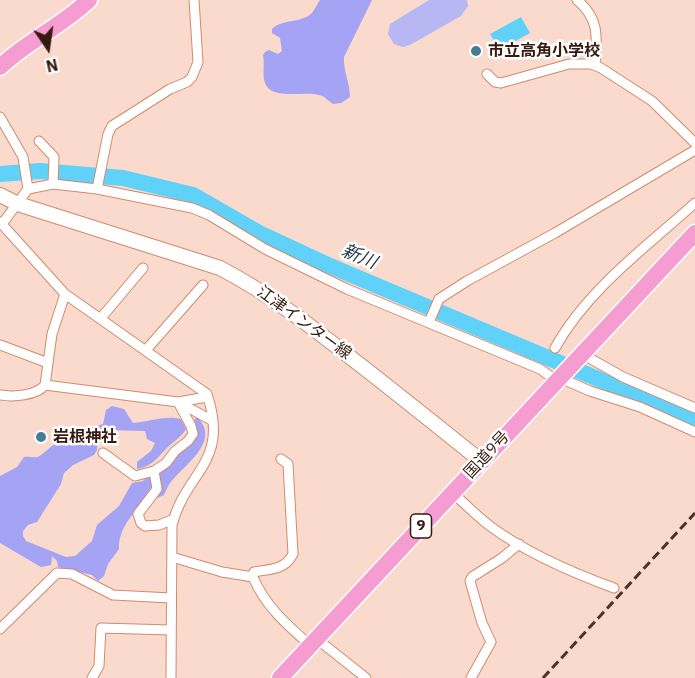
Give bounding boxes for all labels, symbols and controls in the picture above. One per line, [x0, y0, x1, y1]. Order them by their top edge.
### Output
north arrow [18, 18, 78, 78]
place label: 市立高角小学校 [488, 41, 600, 61]
marker: 市立高角小学校 [469, 44, 483, 58]
text: N [44, 54, 60, 77]
water label: 新川 [338, 240, 380, 274]
street label: 江津インター線 [253, 282, 355, 364]
place label: 岩根神社 [53, 427, 117, 447]
street label: 国道9号 [460, 427, 514, 483]
marker: 岩根神社 [34, 430, 48, 444]
road number: 9 [410, 514, 432, 538]

